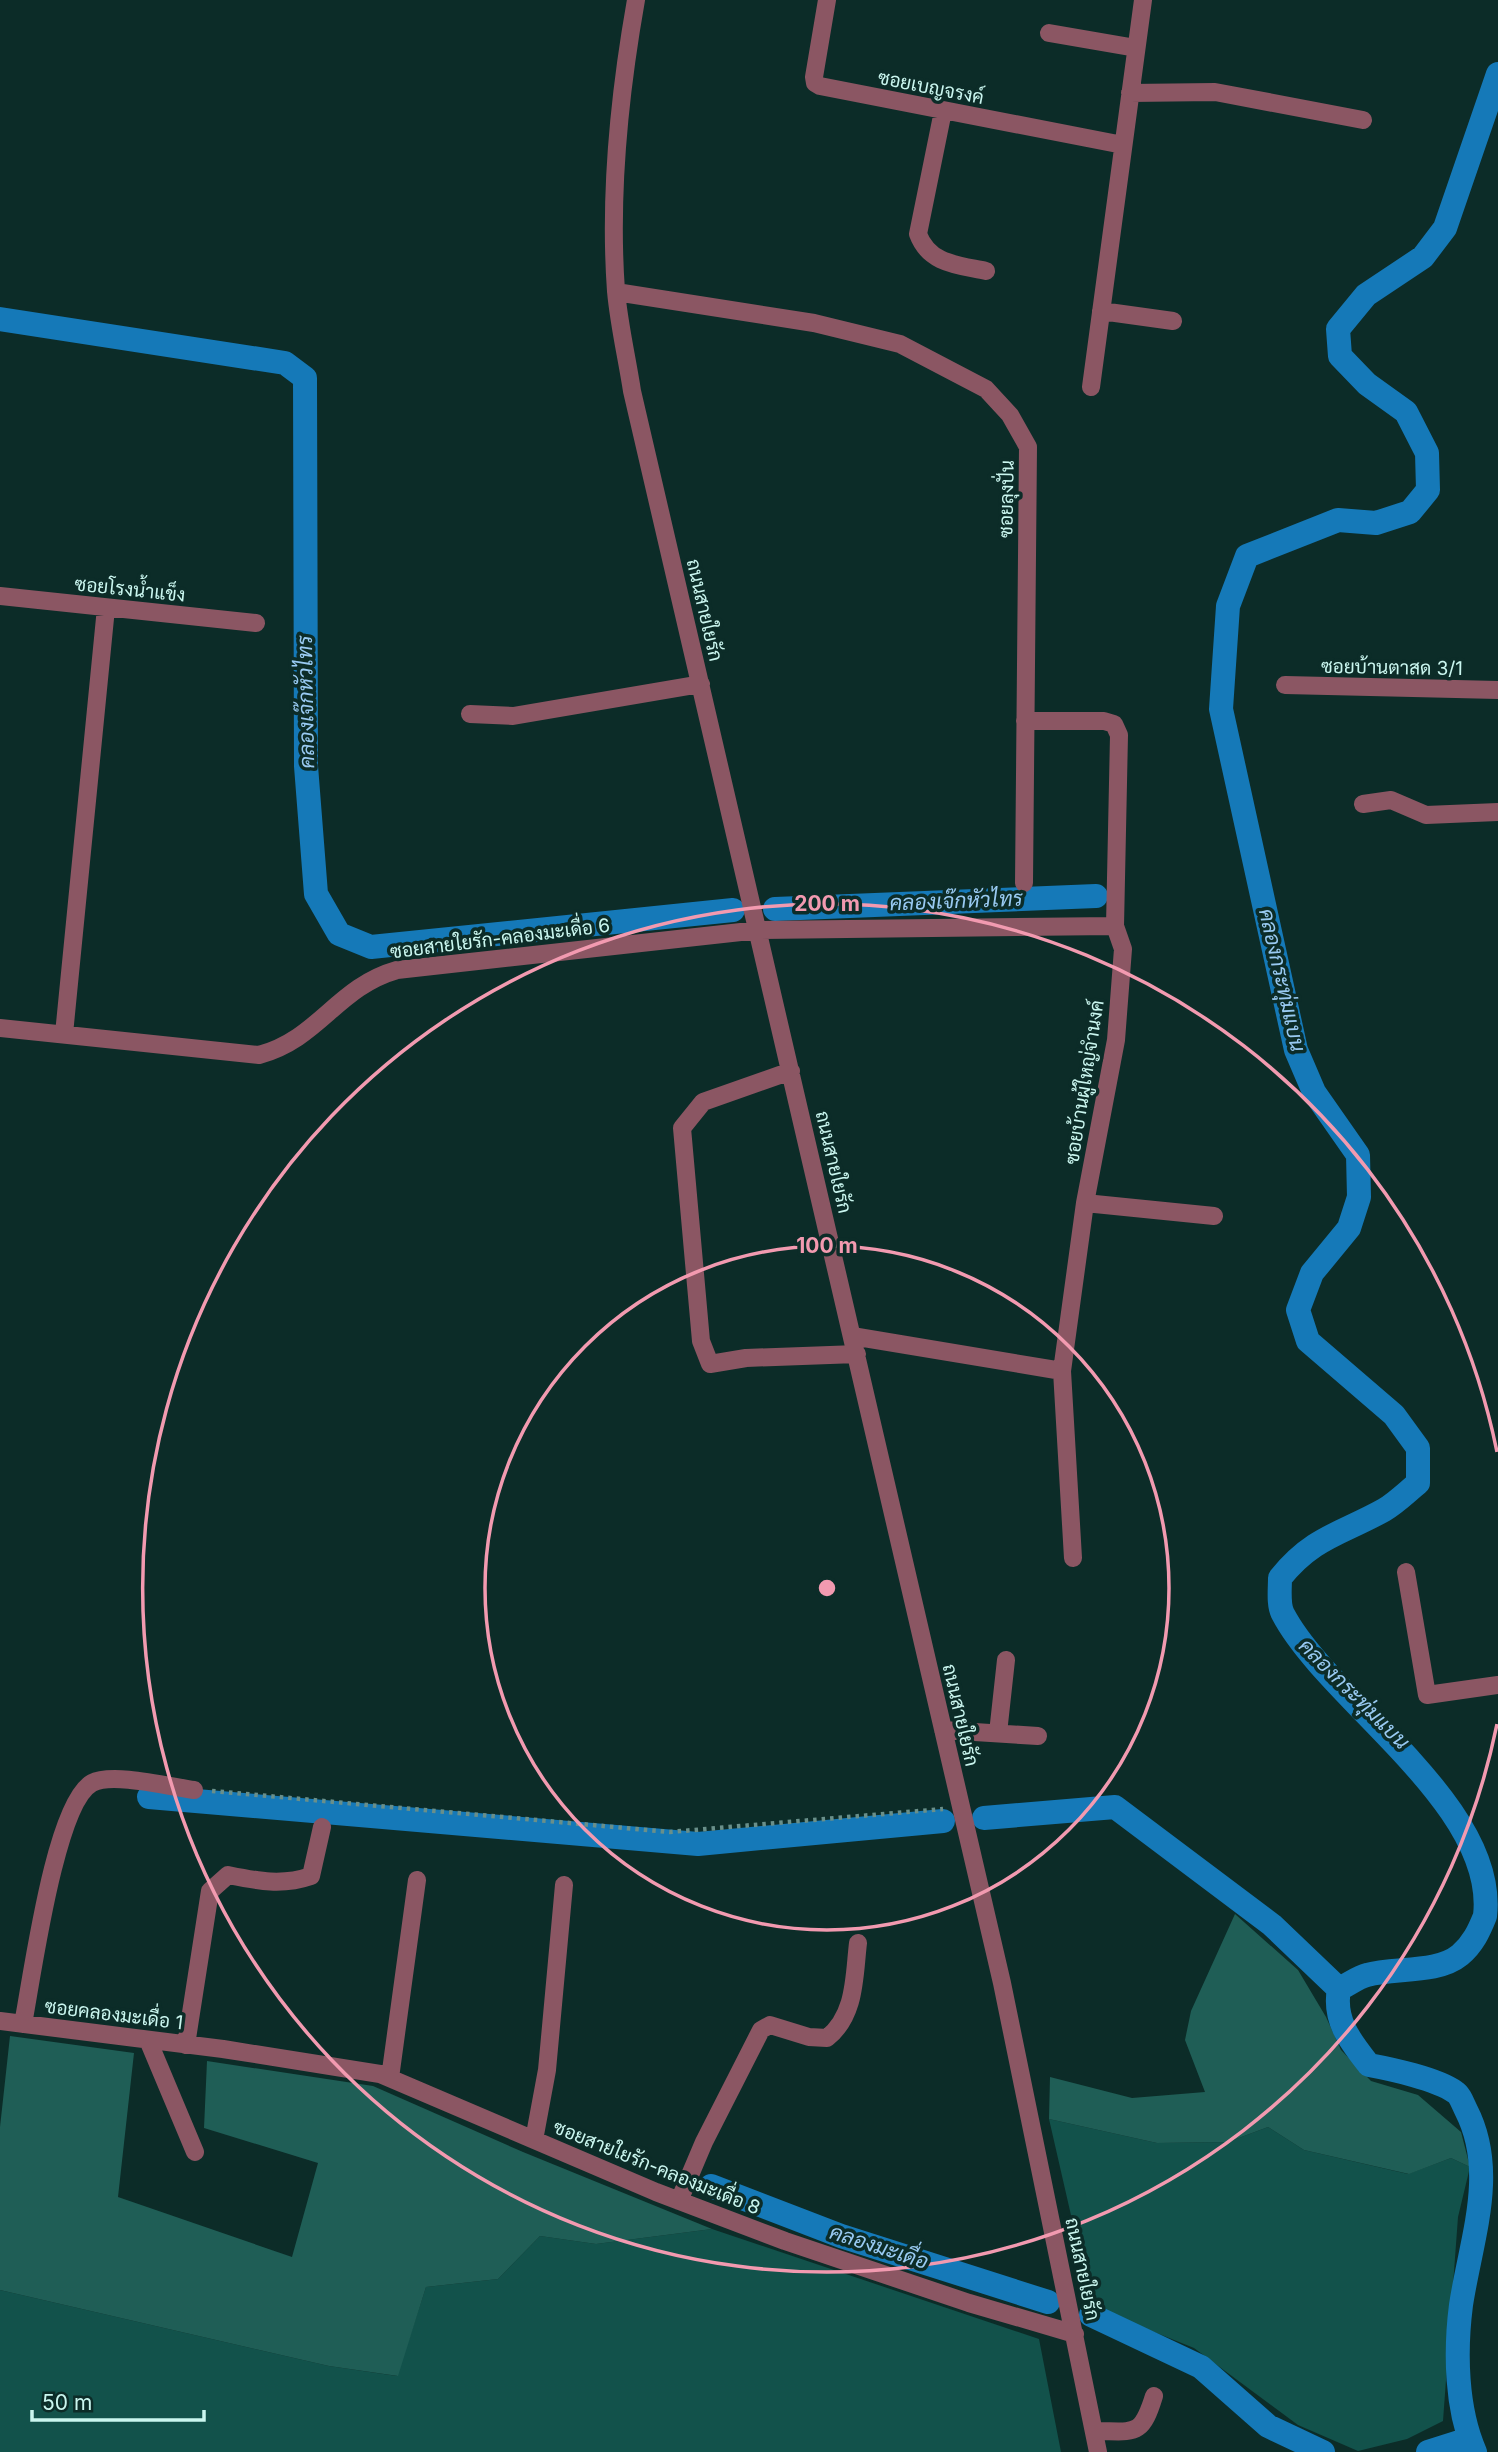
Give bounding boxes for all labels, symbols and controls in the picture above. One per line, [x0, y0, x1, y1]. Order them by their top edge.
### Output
street label: ซอยเบญจรงค์ [876, 65, 986, 109]
street label: ซอยลุงปั่น [989, 460, 1020, 538]
street label: ถนนสายใยรัก [682, 556, 728, 664]
street label: ซอยโรงน้ำแข็ง [74, 568, 187, 607]
water label: คลองเจ๊กหัวไทร [292, 634, 319, 769]
street label: ซอยบ้านตาสด 3/1 [1321, 655, 1463, 680]
water label: คลองเจ๊กหัวไทร [889, 886, 1024, 915]
text: 200 m [794, 891, 860, 916]
water label: คลองกระทุ่มแบน [1252, 906, 1311, 1055]
street label: ซอยสายใยรัก-คลองมะเดื่อ 6 [388, 908, 611, 963]
street label: ซอยบ้านผู้ใหญ่จำนงค์ [1059, 998, 1111, 1166]
street label: ถนนสายใยรัก [811, 1108, 857, 1216]
text: 100 m [796, 1233, 858, 1258]
centre of rings [815, 1576, 839, 1600]
water label: คลองกระทุ่มแบน [1292, 1633, 1415, 1756]
street label: ถนนสายใยรัก [938, 1661, 984, 1769]
street label: ซอยคลองมะเดื่อ 1 [43, 1989, 185, 2034]
street label: ซอยสายใยรัก-คลองมะเดื่อ 8 [550, 2110, 766, 2220]
water label: คลองมะเดื่อ [827, 2212, 934, 2274]
street label: ถนนสายใยรัก [1060, 2215, 1106, 2323]
scale bar [32, 2378, 203, 2422]
text: 50 m [42, 2390, 92, 2415]

